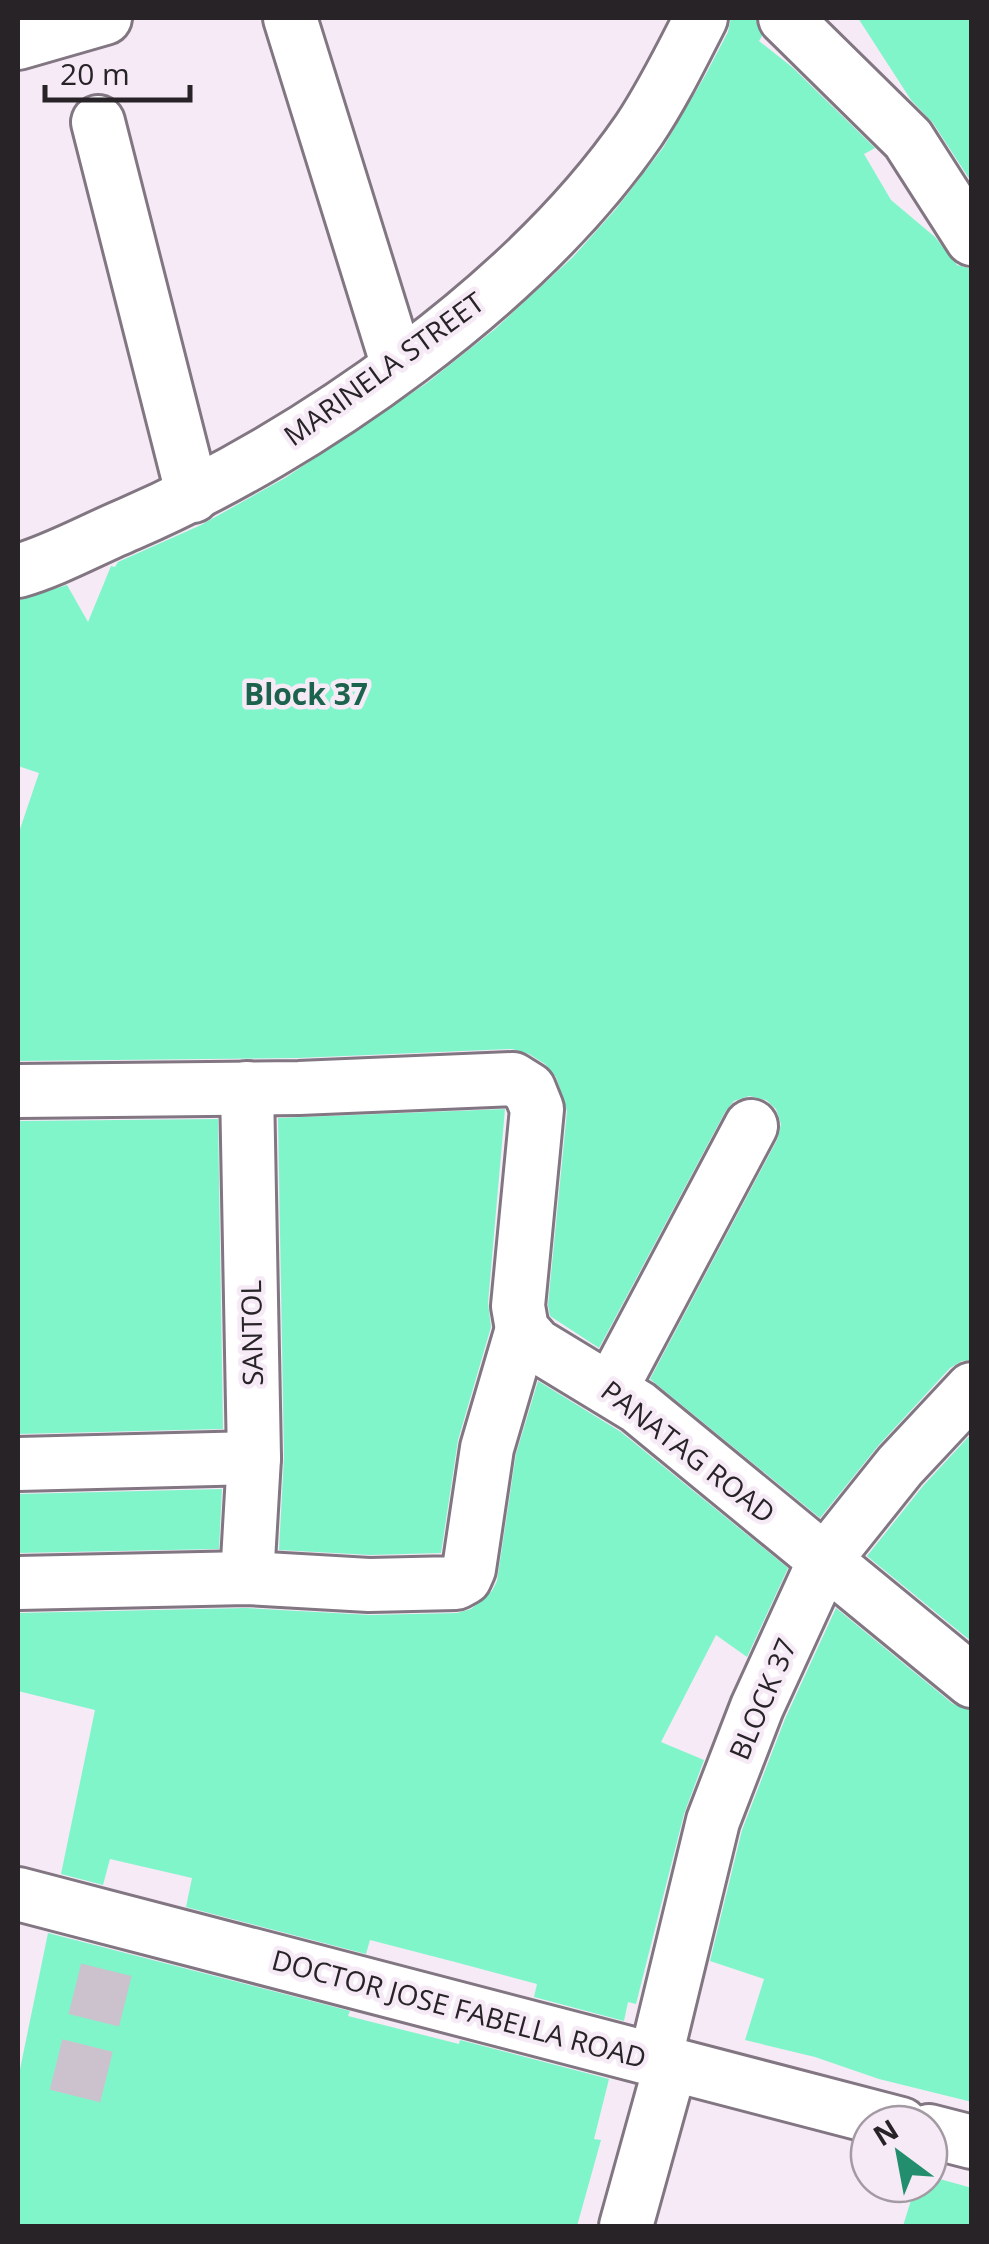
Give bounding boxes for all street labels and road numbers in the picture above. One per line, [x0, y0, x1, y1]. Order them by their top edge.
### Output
street label: MARINELA STREET [276, 282, 492, 454]
street label: SANTOL [231, 1280, 271, 1386]
street label: PANATAG ROAD [594, 1371, 784, 1531]
street label: BLOCK 37 [719, 1632, 805, 1765]
street label: DOCTOR JOSE FABELLA ROAD [268, 1940, 651, 2076]

